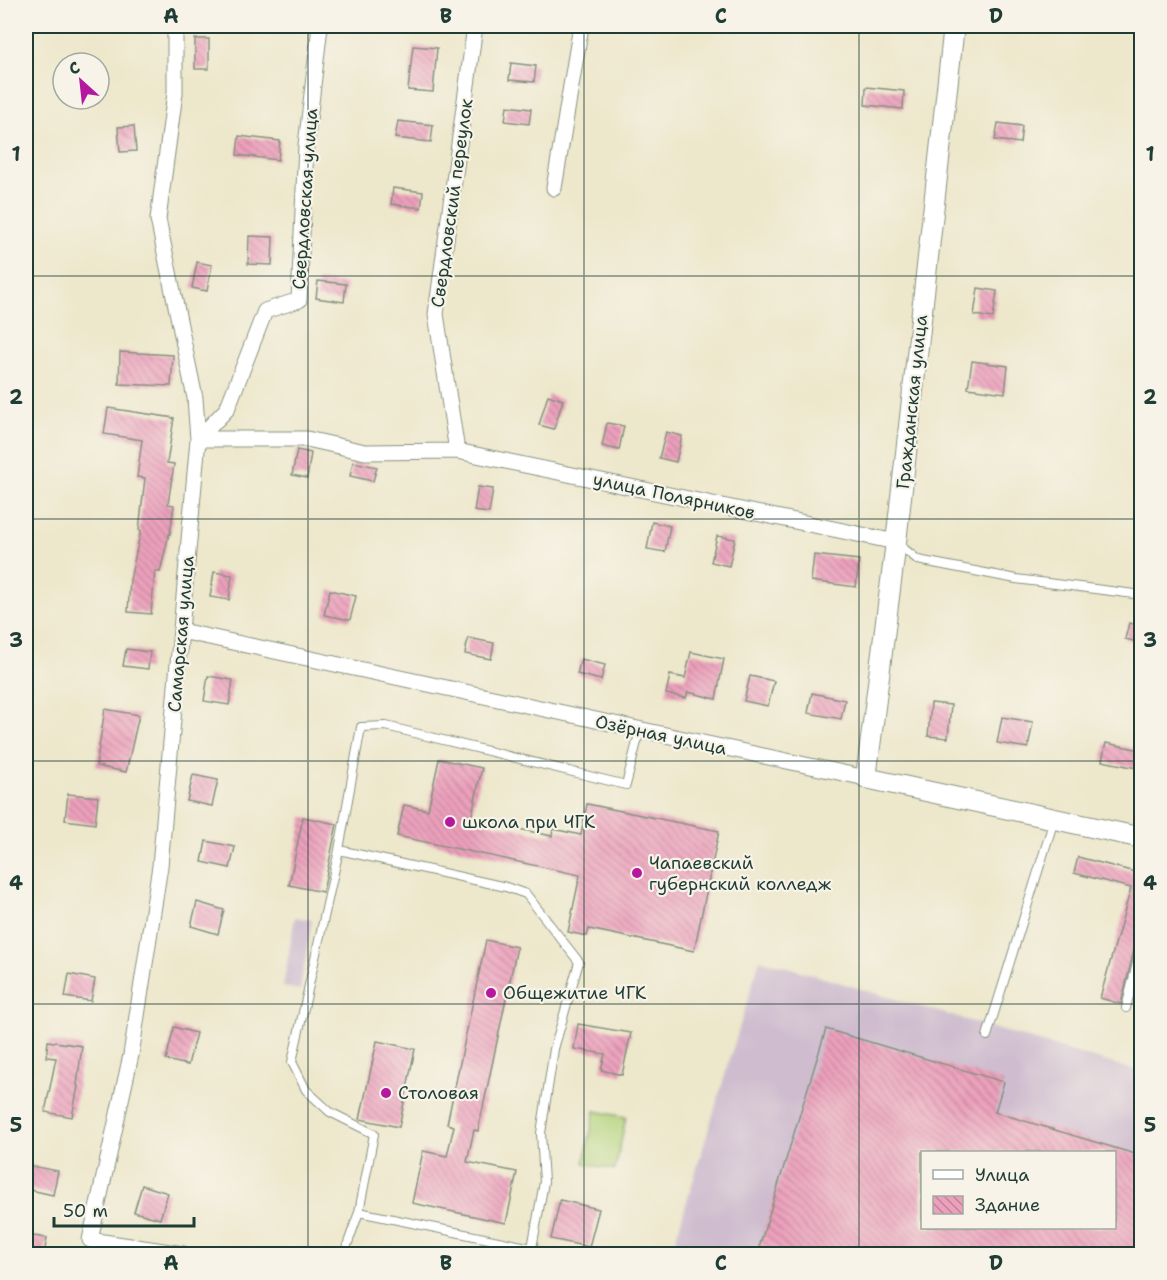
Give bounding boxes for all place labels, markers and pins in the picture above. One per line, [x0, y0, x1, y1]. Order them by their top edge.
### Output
place label: школа при ЧГК [462, 810, 596, 834]
marker: школа при ЧГК [443, 815, 457, 829]
place label: Чапаевский губернский колледж [649, 851, 832, 896]
marker: Чапаевский губернский колледж [630, 866, 644, 880]
place label: Общежитие ЧГК [503, 981, 647, 1005]
marker: Общежитие ЧГК [484, 986, 498, 1000]
place label: Столовая [398, 1081, 479, 1105]
marker: Столовая [379, 1086, 393, 1100]

